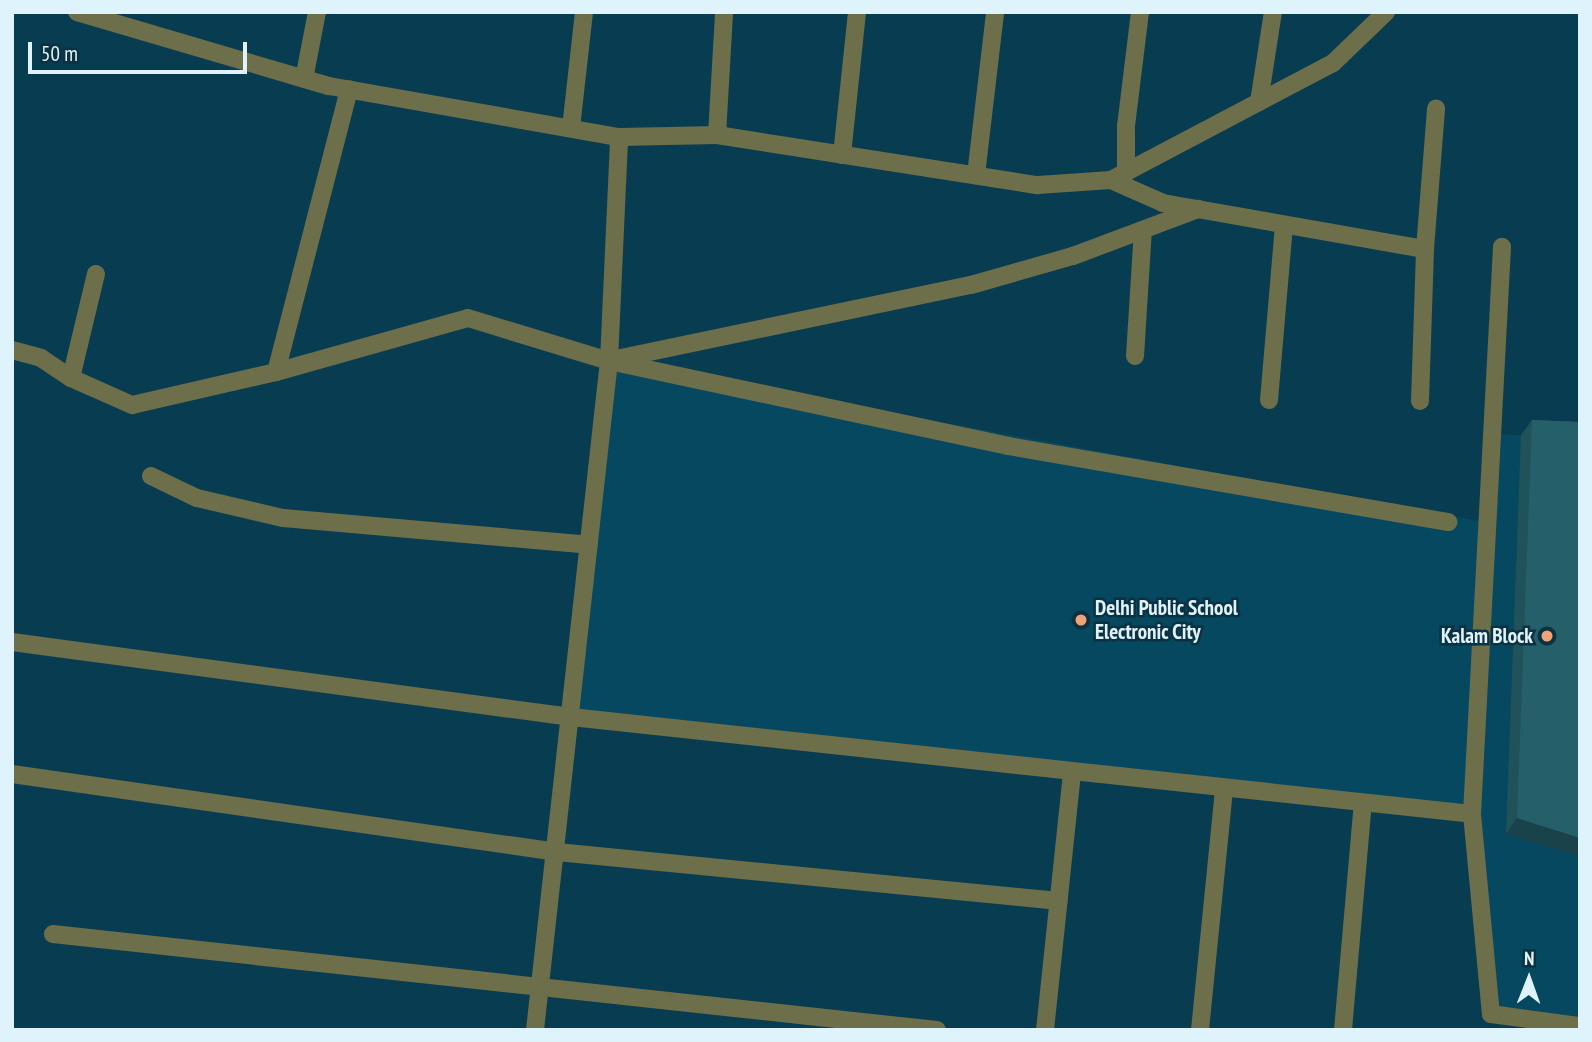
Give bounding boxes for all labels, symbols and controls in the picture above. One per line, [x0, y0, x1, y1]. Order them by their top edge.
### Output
scale bar [32, 28, 250, 72]
text: 50 m [41, 40, 78, 67]
place label: Delhi Public School Electronic City [1095, 595, 1238, 645]
marker: Delhi Public School Electronic City [1073, 612, 1089, 628]
place label: Kalam Block [1441, 623, 1533, 649]
marker: Kalam Block [1539, 628, 1555, 644]
north arrow [1494, 944, 1564, 1014]
text: N [1524, 946, 1535, 970]

